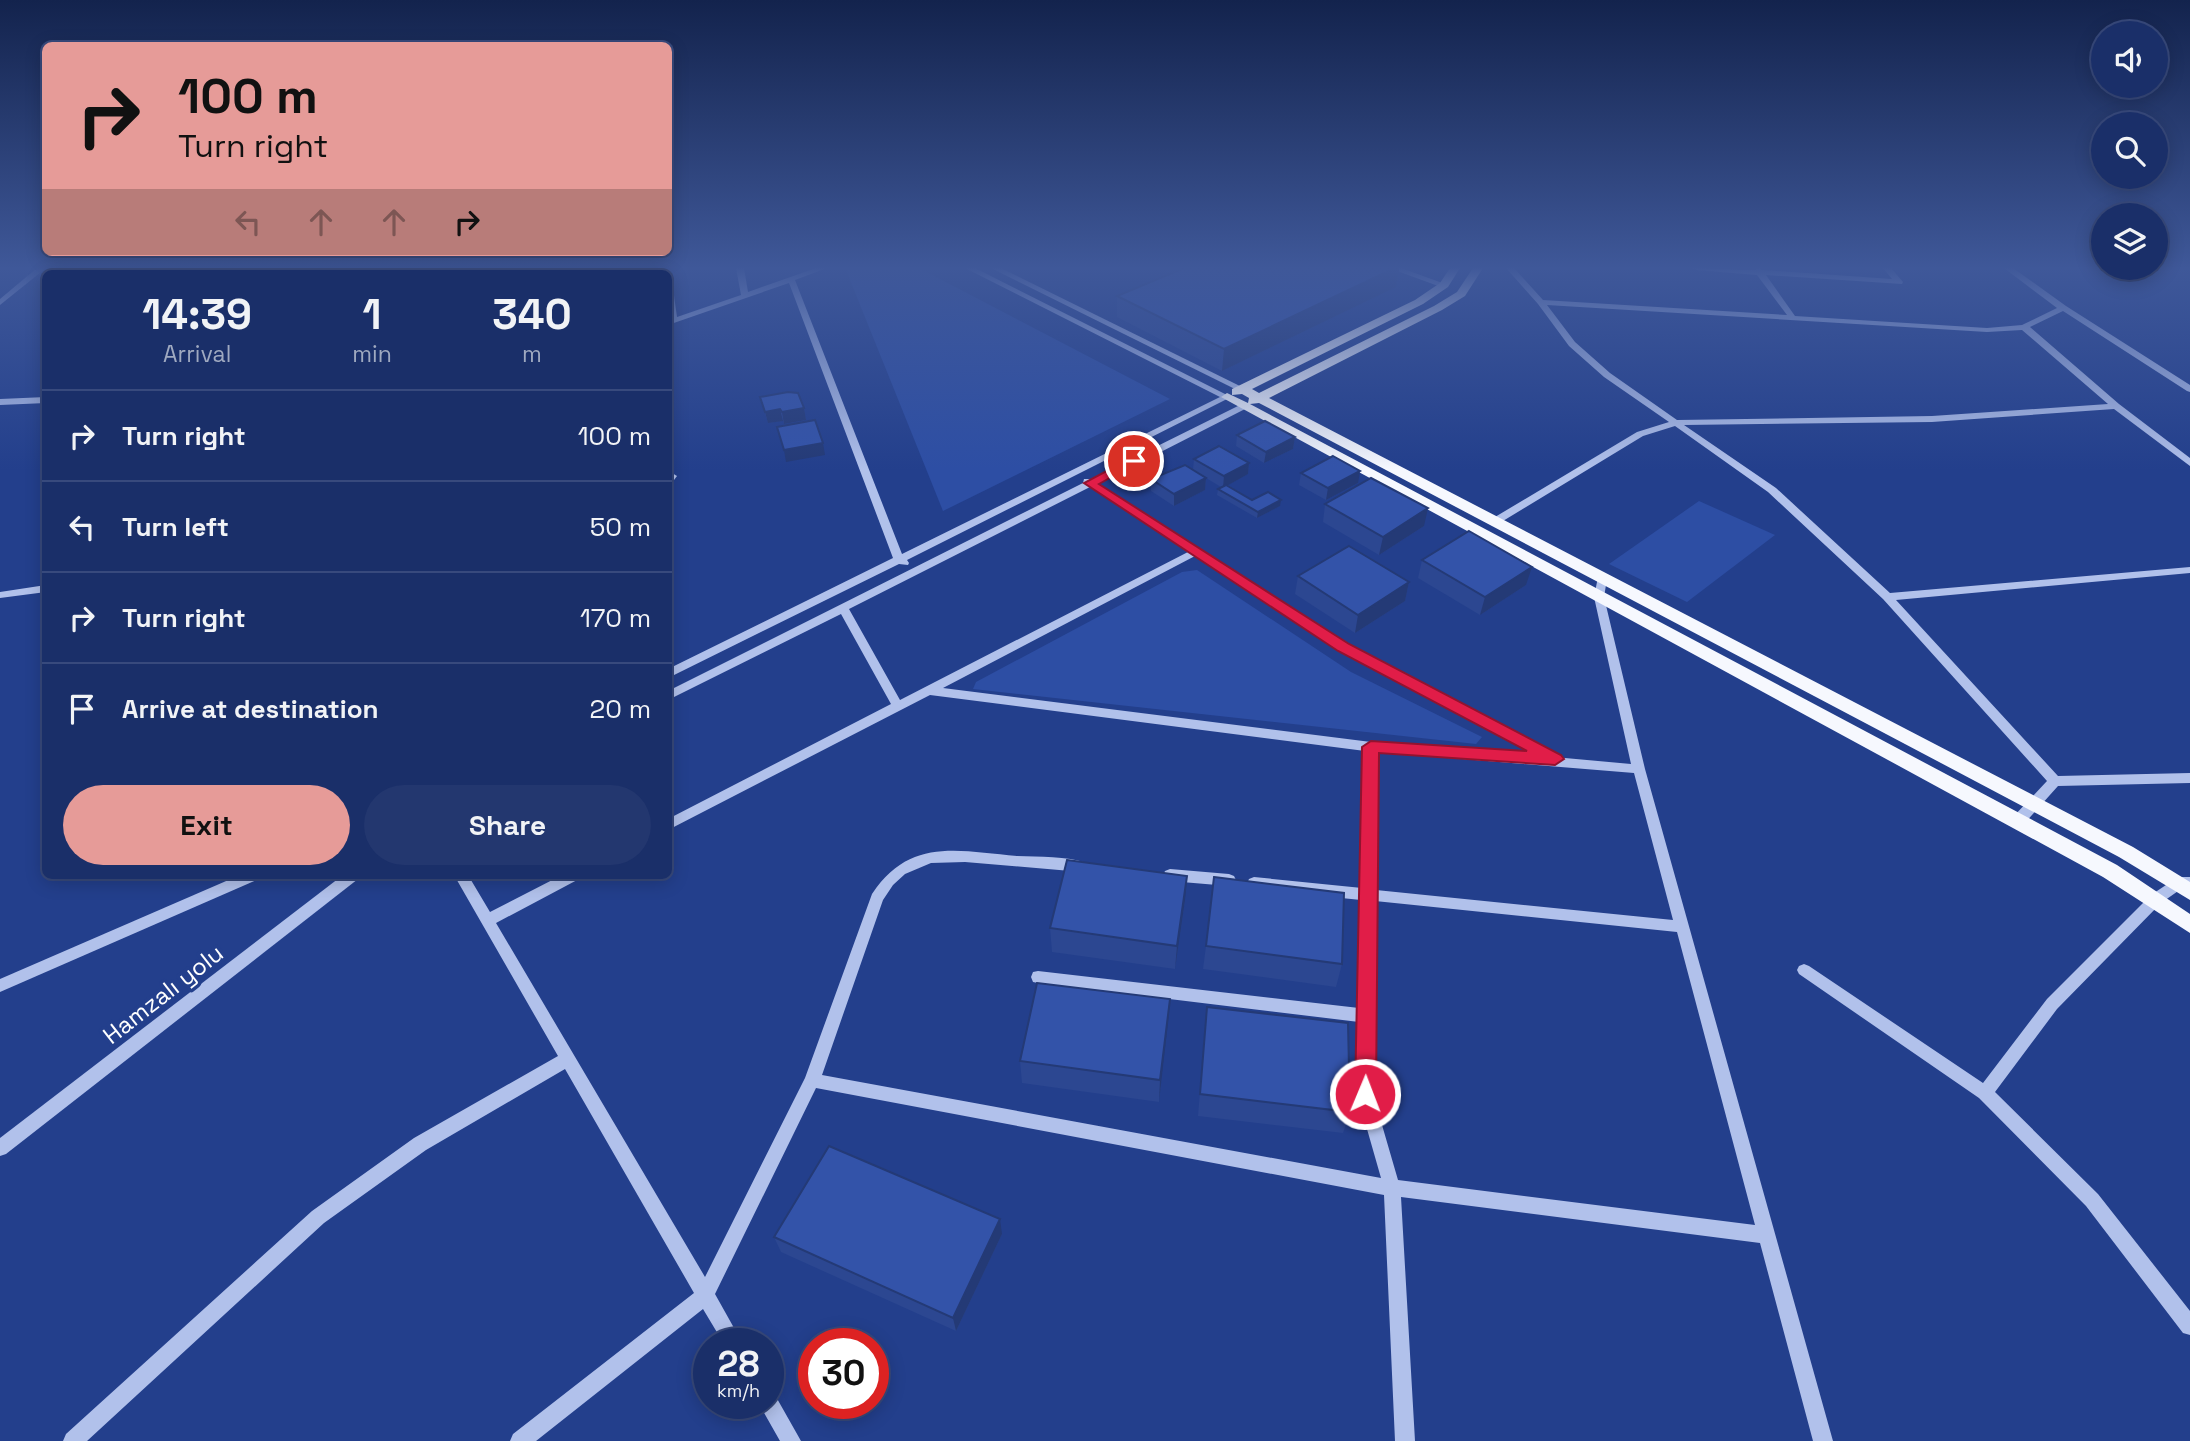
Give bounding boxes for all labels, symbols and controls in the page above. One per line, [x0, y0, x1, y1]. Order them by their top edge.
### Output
map controls [2091, 21, 2168, 280]
button: sound [2091, 21, 2168, 98]
text: 100 m [178, 65, 318, 127]
icon: right [63, 70, 154, 161]
button: search [2091, 112, 2168, 189]
text: Turn right [178, 126, 328, 166]
icon: left [229, 203, 267, 241]
icon: ahead [302, 203, 340, 241]
icon: ahead [375, 203, 413, 241]
icon: right [448, 203, 486, 241]
button: layers [2091, 203, 2168, 280]
text: 14:39 [142, 288, 252, 341]
text: 1 [363, 288, 382, 341]
text: 340 [492, 288, 572, 341]
text: Arrival [163, 339, 231, 369]
text: min [352, 339, 392, 369]
text: m [522, 339, 542, 369]
icon: right [63, 417, 101, 455]
text: Turn right [122, 419, 246, 453]
text: 100 m [578, 419, 651, 453]
pin [1104, 431, 1164, 491]
icon: arrive [1115, 442, 1153, 480]
icon: left [63, 508, 101, 546]
text: Turn left [122, 510, 229, 544]
text: 50 m [590, 510, 651, 544]
icon: right [63, 599, 101, 637]
text: Turn right [122, 601, 246, 635]
text: 170 m [580, 601, 651, 635]
icon: arrive [63, 690, 101, 728]
text: Arrive at destination [122, 692, 379, 726]
text: 20 m [590, 692, 651, 726]
button: Exit [63, 785, 350, 865]
button: Share [364, 785, 651, 865]
street label: Hamzalı yolu [97, 937, 229, 1051]
position arrow [1328, 1057, 1402, 1131]
speed limit sign: 30 [798, 1328, 889, 1419]
text: 28 [718, 1342, 759, 1386]
text: km/h [717, 1379, 760, 1402]

